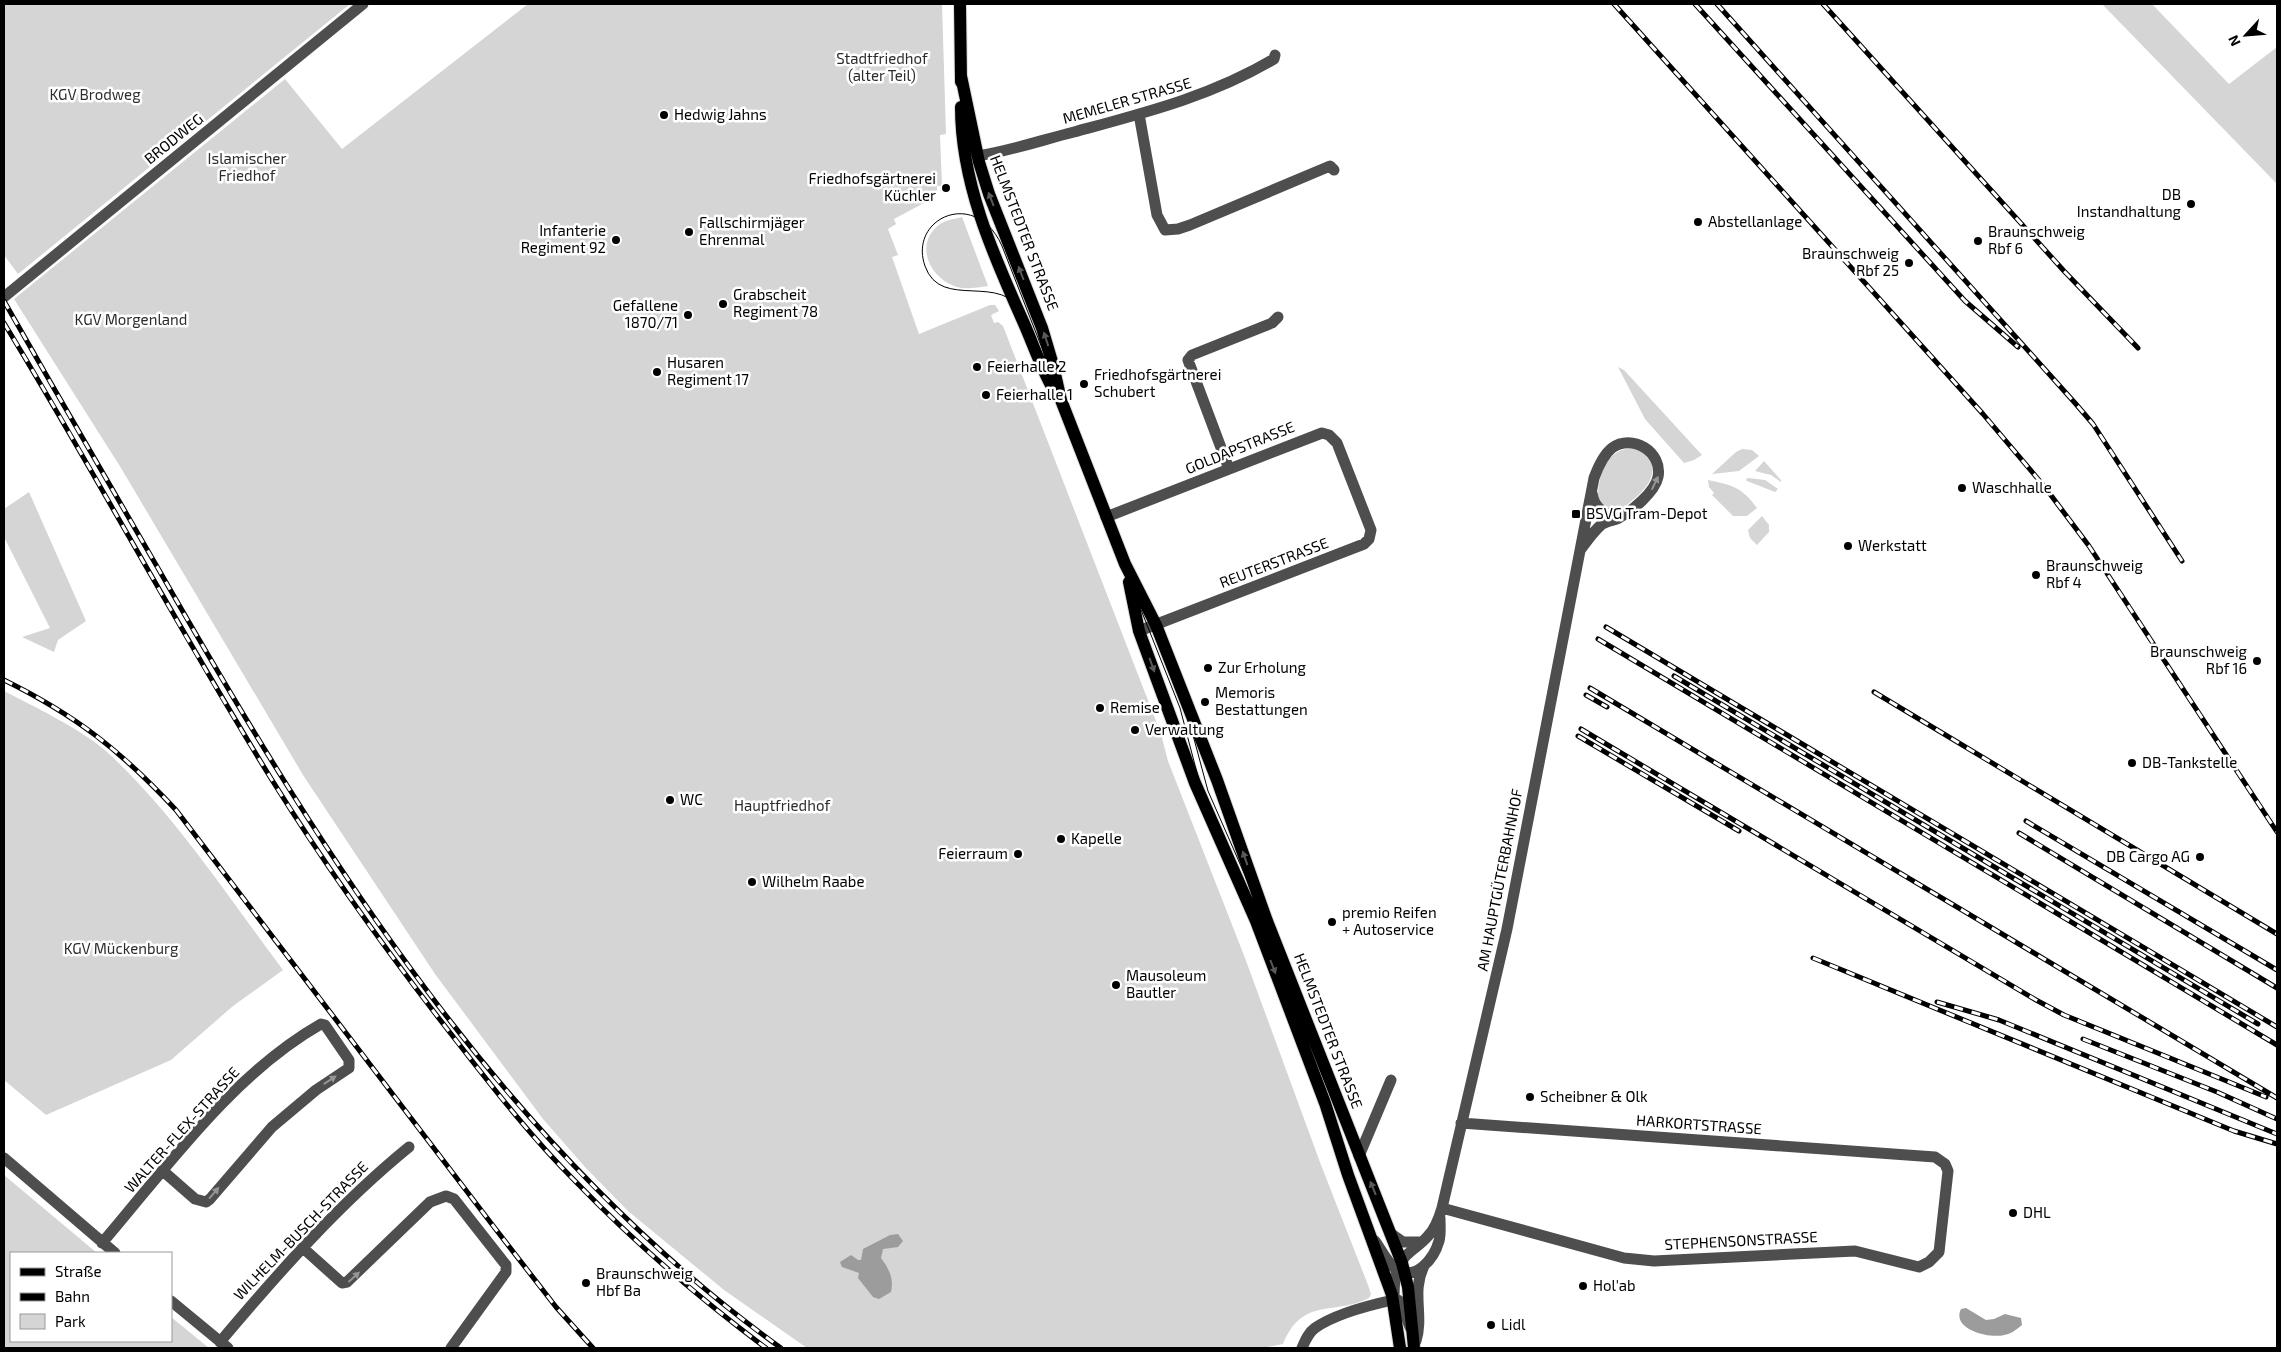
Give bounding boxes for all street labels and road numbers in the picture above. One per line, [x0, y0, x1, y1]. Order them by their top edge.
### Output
street label: MEMELER STRASSE [1060, 73, 1193, 127]
street label: BRODWEG [140, 109, 206, 167]
street label: HELMSTEDTER STRASSE [987, 152, 1063, 313]
street label: GOLDAPSTRASSE [1182, 417, 1297, 477]
street label: REUTERSTRASSE [1217, 533, 1331, 591]
street label: AM HAUPTGÜTERBAHNHOF [1472, 787, 1526, 973]
street label: HELMSTEDTER STRASSE [1291, 950, 1367, 1111]
street label: WALTER-FLEX-STRASSE [120, 1063, 243, 1196]
street label: HARKORTSTRASSE [1636, 1111, 1763, 1137]
street label: WILHELM-BUSCH-STRASSE [229, 1157, 371, 1303]
street label: STEPHENSONSTRASSE [1664, 1227, 1818, 1253]

